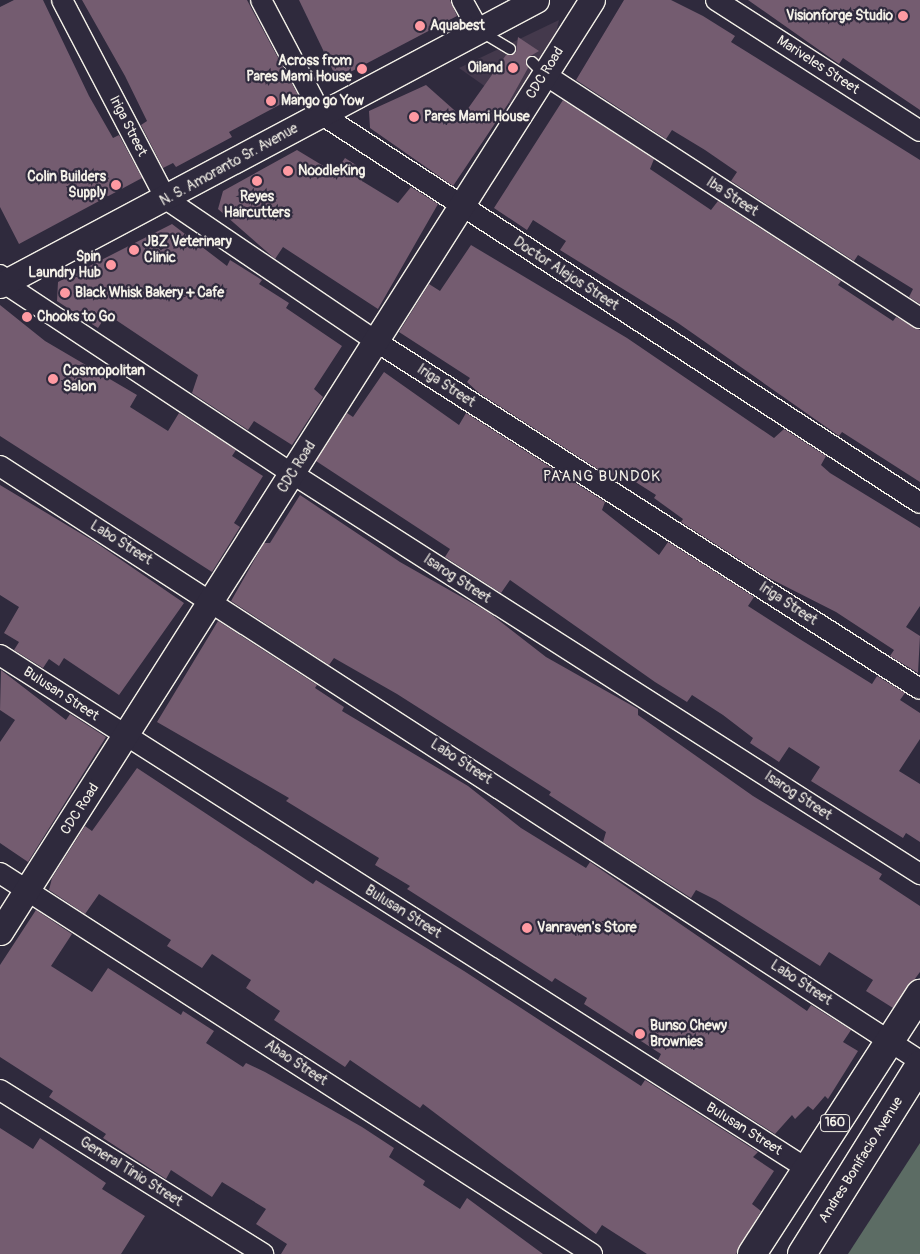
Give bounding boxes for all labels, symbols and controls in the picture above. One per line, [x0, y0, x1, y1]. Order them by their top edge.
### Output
place label: Visionforge Studio [786, 8, 893, 24]
marker: Visionforge Studio [897, 10, 909, 22]
place label: Aquabest [430, 18, 485, 34]
marker: Aquabest [414, 20, 426, 32]
street label: Mariveles Street [774, 32, 862, 98]
street label: CDC Road [523, 44, 567, 102]
place label: Across from Pares Mami House [246, 53, 352, 85]
place label: Oiland [467, 60, 503, 76]
marker: Oiland [507, 62, 519, 74]
marker: Across from Pares Mami House [356, 63, 368, 75]
street label: Iriga Street [106, 93, 150, 159]
place label: Mango go Yow [281, 93, 364, 109]
marker: Mango go Yow [265, 95, 277, 107]
place label: Pares Mami House [424, 109, 530, 125]
marker: Pares Mami House [408, 111, 420, 123]
street label: N. S. Amoranto Sr. Avenue [157, 120, 301, 210]
place label: NoodleKing [298, 163, 365, 179]
marker: NoodleKing [282, 165, 294, 177]
place label: Colin Builders Supply [27, 169, 106, 202]
street label: Iba Street [703, 174, 761, 220]
marker: Reyes Haircutters [251, 175, 263, 187]
marker: Colin Builders Supply [110, 179, 122, 191]
place label: Reyes Haircutters [224, 189, 290, 222]
place label: JBZ Veterinary Clinic [144, 234, 232, 266]
street label: Doctor Alejos Street [510, 234, 622, 314]
marker: JBZ Veterinary Clinic [128, 244, 140, 256]
place label: Spin Laundry Hub [28, 249, 101, 282]
marker: Spin Laundry Hub [105, 259, 117, 271]
place label: Black Whisk Bakery + Cafe [75, 285, 224, 301]
marker: Black Whisk Bakery + Cafe [59, 287, 71, 299]
place label: Chooks to Go [37, 309, 115, 325]
marker: Chooks to Go [21, 311, 33, 323]
street label: Iriga Street [414, 361, 478, 411]
place label: Cosmopolitan Salon [63, 363, 145, 396]
marker: Cosmopolitan Salon [47, 373, 59, 385]
street label: CDC Road [275, 438, 319, 496]
district label: PAANG BUNDOK [542, 468, 662, 486]
street label: Labo Street [87, 517, 155, 569]
street label: Isarog Street [420, 551, 494, 607]
street label: Iriga Street [756, 579, 820, 629]
street label: Bulusan Street [20, 663, 102, 725]
street label: Labo Street [427, 736, 495, 788]
street label: Isarog Street [761, 768, 835, 824]
street label: CDC Road [57, 780, 103, 838]
street label: Bulusan Street [362, 882, 444, 942]
place label: Vanraven's Store [537, 920, 637, 936]
marker: Vanraven's Store [521, 922, 533, 934]
street label: Labo Street [767, 957, 835, 1009]
place label: Bunso Chewy Brownies [650, 1018, 727, 1050]
marker: Bunso Chewy Brownies [634, 1028, 646, 1040]
street label: Abao Street [262, 1037, 330, 1089]
street label: Andres Bonifacio Avenue [815, 1094, 907, 1226]
street label: Bulusan Street [703, 1099, 785, 1159]
road number: 160 [820, 1114, 850, 1132]
street label: General Tinio Street [77, 1134, 185, 1210]

